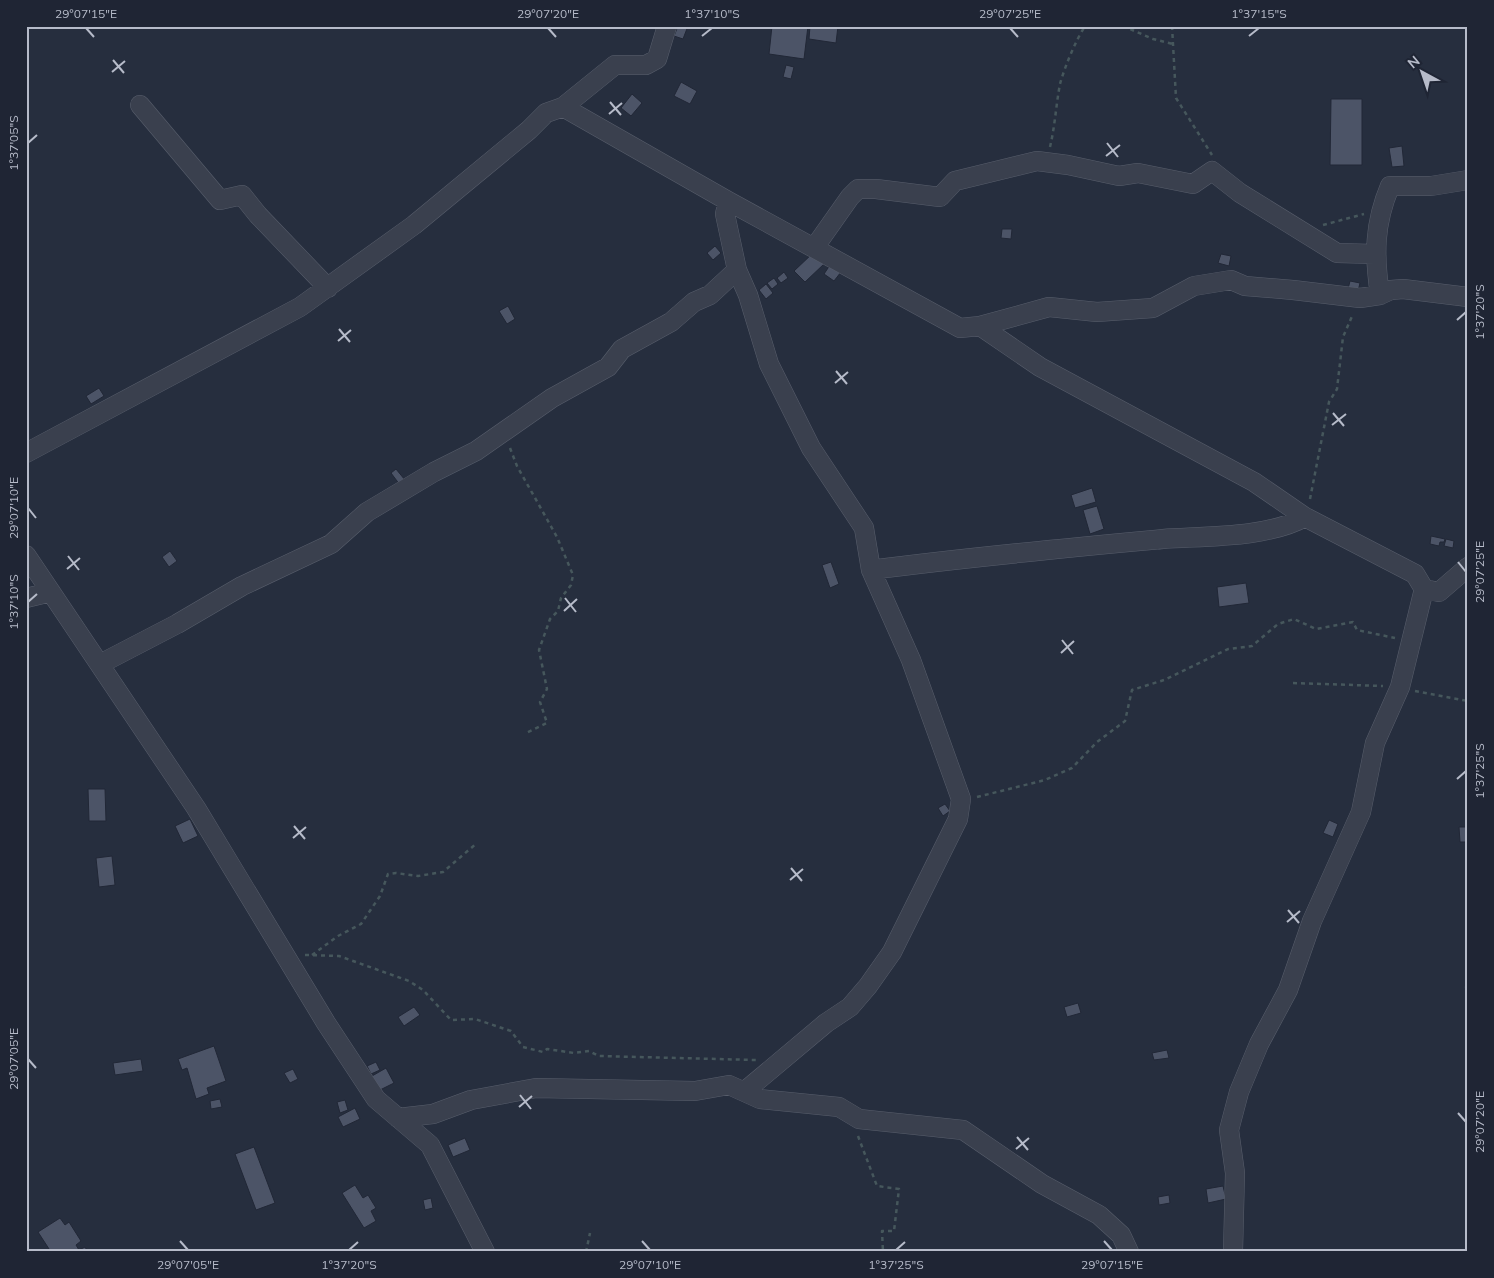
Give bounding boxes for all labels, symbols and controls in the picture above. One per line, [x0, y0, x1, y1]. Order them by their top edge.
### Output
text: 29°07'15"E [55, 6, 117, 21]
text: 29°07'20"E [517, 6, 579, 21]
text: 1°37'10"S [684, 6, 740, 21]
text: 29°07'25"E [979, 6, 1041, 21]
text: 1°37'15"S [1231, 6, 1287, 21]
north arrow [1396, 48, 1446, 98]
text: N [1404, 52, 1423, 72]
text: 1°37'05"S [6, 115, 21, 171]
text: 1°37'20"S [1472, 284, 1487, 340]
text: 29°07'10"E [6, 477, 21, 539]
text: 29°07'25"E [1472, 541, 1487, 603]
text: 1°37'10"S [6, 574, 21, 630]
text: 1°37'25"S [1472, 743, 1487, 799]
text: 29°07'05"E [6, 1028, 21, 1090]
text: 29°07'20"E [1472, 1091, 1487, 1153]
text: 29°07'05"E [157, 1257, 219, 1272]
text: 1°37'20"S [321, 1257, 377, 1272]
text: 29°07'10"E [619, 1257, 681, 1272]
text: 1°37'25"S [868, 1257, 924, 1272]
text: 29°07'15"E [1081, 1257, 1143, 1272]

